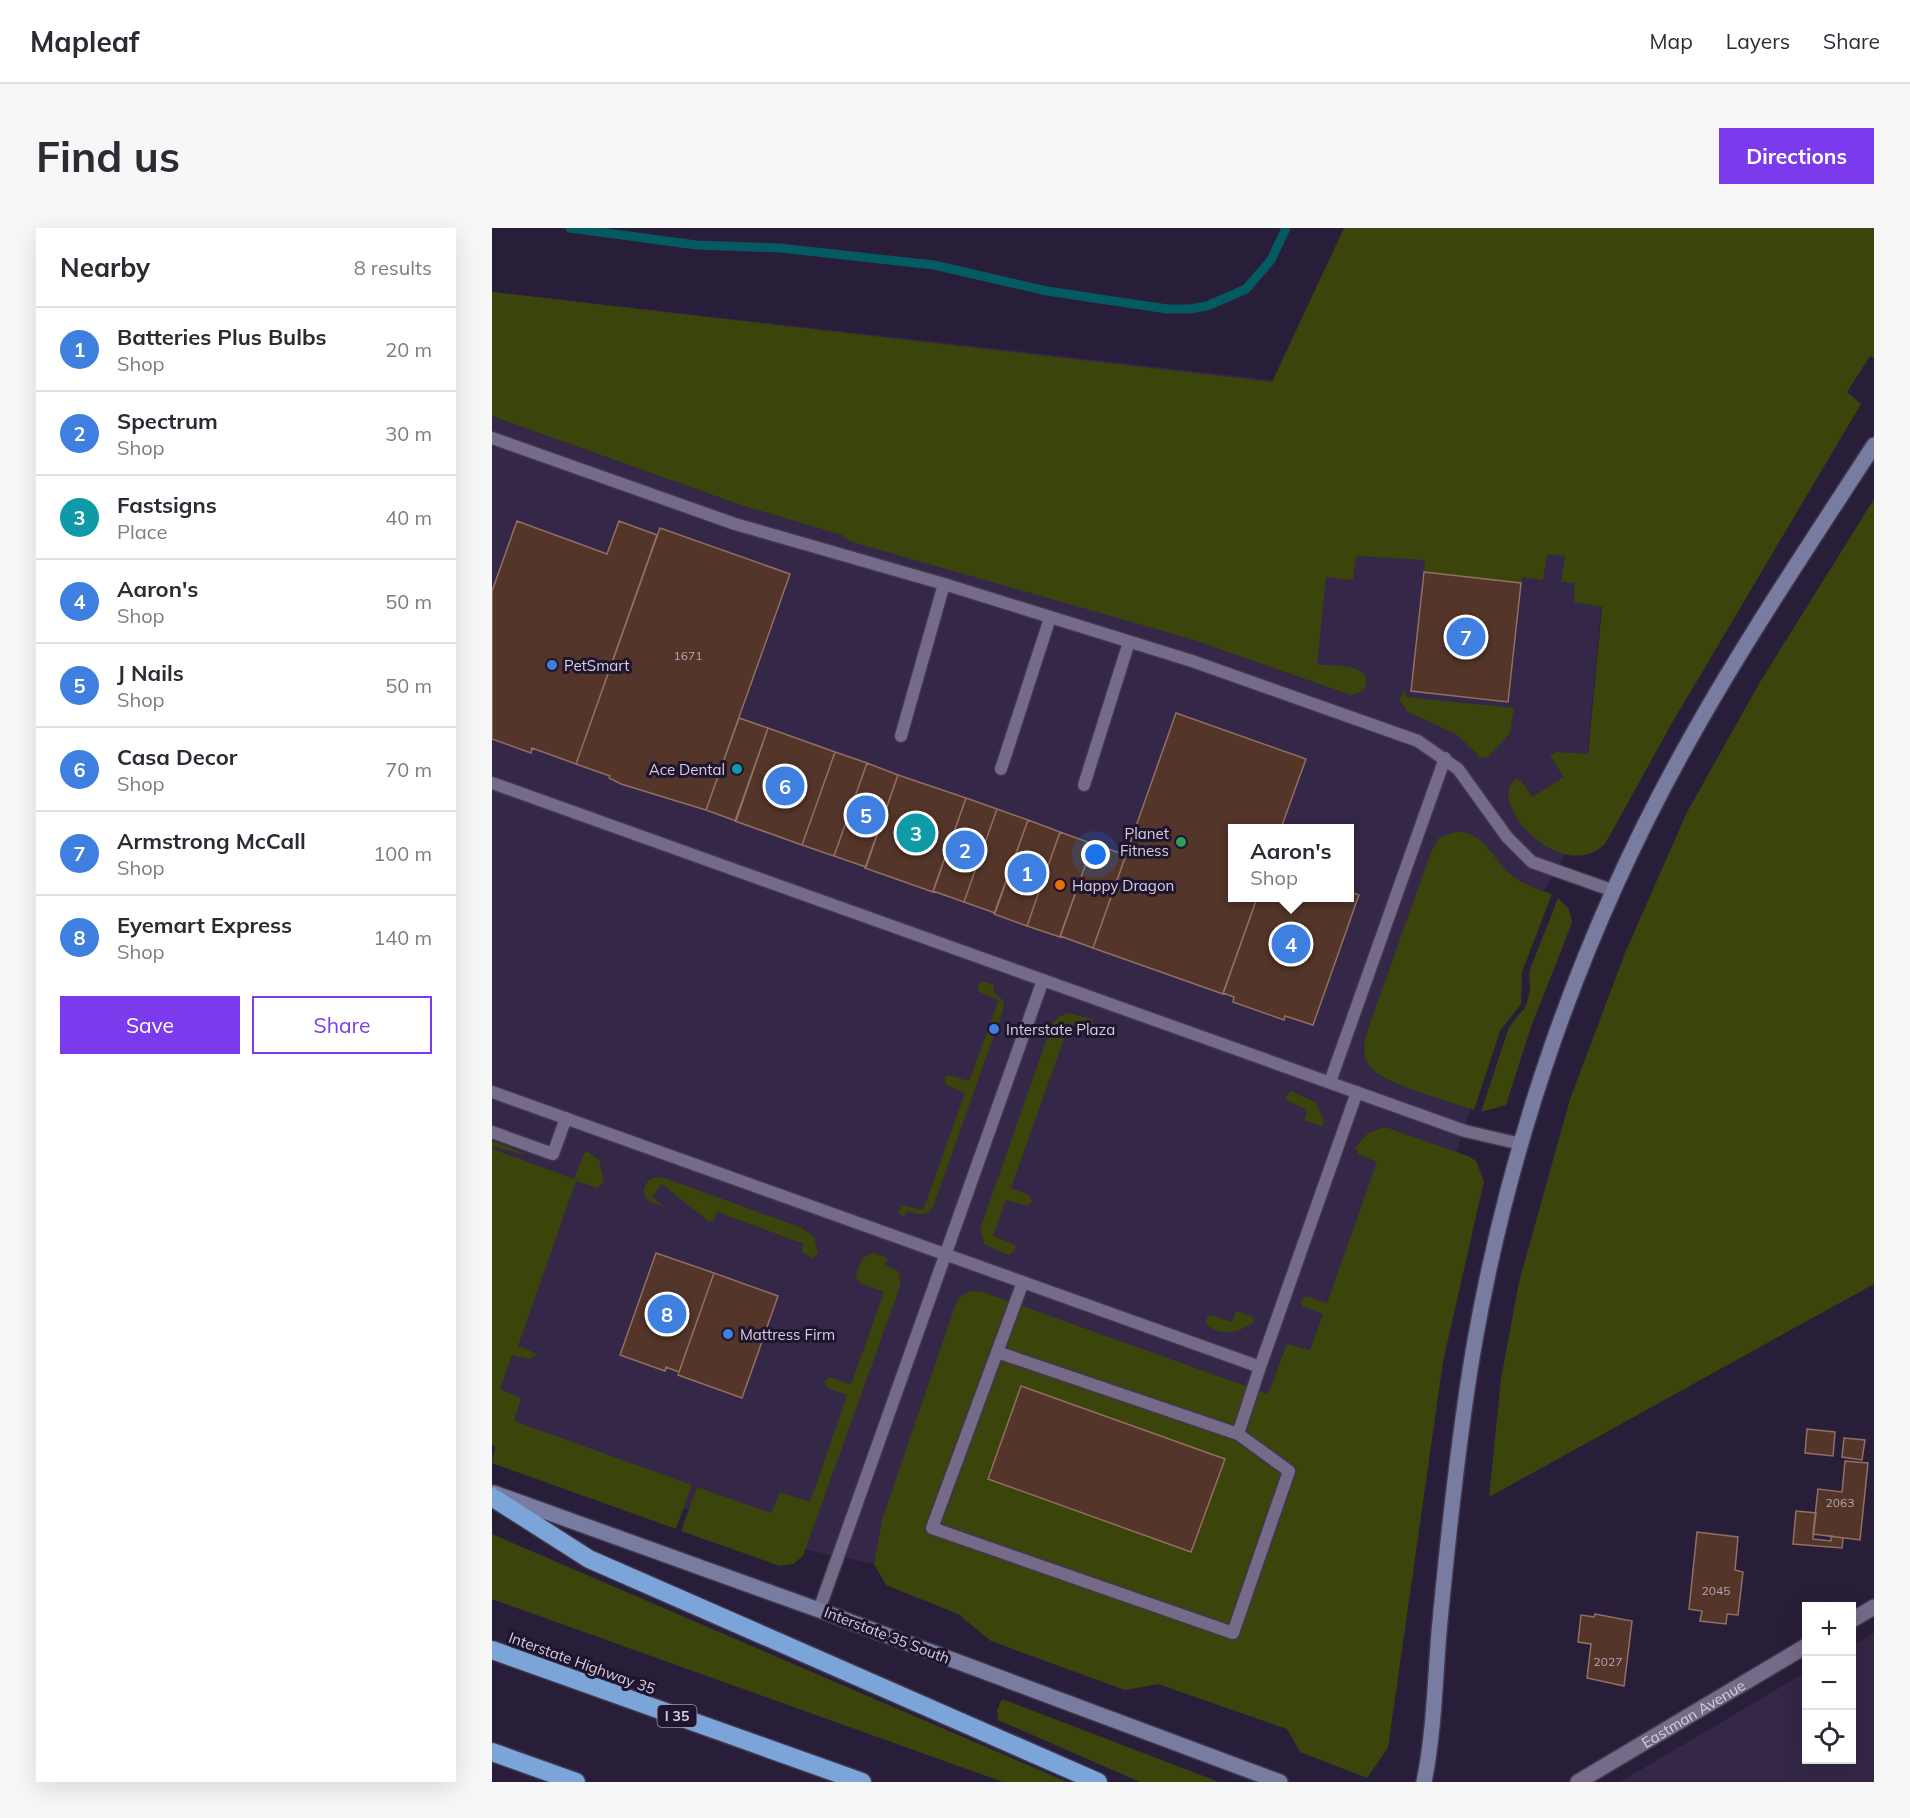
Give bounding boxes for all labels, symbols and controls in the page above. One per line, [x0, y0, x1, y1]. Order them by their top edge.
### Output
text: Mapleaf [30, 24, 139, 59]
text: Map [1650, 28, 1693, 54]
text: Layers [1726, 28, 1790, 54]
text: Share [1823, 28, 1880, 54]
button: Directions [1719, 128, 1874, 184]
text: Find us [36, 130, 180, 183]
text: Nearby [60, 251, 150, 284]
text: 8 results [354, 255, 432, 280]
text: Batteries Plus Bulbs [117, 323, 327, 351]
text: 1 [74, 337, 86, 362]
text: 20 m [385, 337, 432, 362]
text: Shop [117, 351, 165, 376]
text: Spectrum [117, 407, 218, 435]
text: 2 [74, 421, 86, 446]
text: 30 m [385, 421, 432, 446]
text: Shop [117, 435, 165, 460]
text: Fastsigns [117, 491, 217, 519]
text: 3 [74, 505, 86, 530]
text: 40 m [385, 505, 432, 530]
text: Place [117, 519, 167, 544]
text: Aaron's [117, 575, 198, 603]
text: 4 [74, 589, 86, 614]
text: 50 m [385, 589, 432, 614]
text: Shop [117, 603, 165, 628]
pin: 7 [1446, 614, 1486, 660]
house number: 1671 [674, 648, 702, 663]
place label: PetSmart [564, 656, 629, 675]
marker: PetSmart [545, 658, 559, 672]
text: J Nails [117, 659, 184, 687]
text: 5 [74, 673, 86, 698]
text: 50 m [385, 673, 432, 698]
text: Shop [117, 687, 165, 712]
text: Casa Decor [117, 743, 237, 771]
text: 6 [74, 757, 86, 782]
text: 70 m [385, 757, 432, 782]
place label: Ace Dental [649, 760, 725, 779]
marker: Ace Dental [730, 762, 744, 776]
pin: 6 [766, 764, 804, 808]
text: Shop [117, 771, 165, 796]
pin: 5 [846, 792, 886, 838]
pin: 3 [896, 810, 936, 856]
place label: Planet Fitness [1120, 824, 1169, 860]
popup [1228, 824, 1354, 902]
text: Armstrong McCall [117, 827, 306, 855]
pin: 2 [946, 828, 984, 872]
marker: Planet Fitness [1174, 835, 1188, 849]
text: Aaron's [1250, 837, 1332, 865]
your location [1081, 840, 1110, 869]
text: 7 [74, 841, 86, 866]
text: 100 m [373, 841, 432, 866]
pin: 1 [1008, 850, 1046, 896]
text: Shop [117, 855, 165, 880]
text: Shop [1250, 865, 1298, 890]
place label: Happy Dragon [1072, 876, 1174, 895]
marker: Happy Dragon [1053, 878, 1067, 892]
text: Eyemart Express [117, 911, 292, 939]
pin: 4 [1272, 922, 1310, 966]
text: 8 [74, 925, 86, 950]
text: 140 m [373, 925, 432, 950]
text: Shop [117, 939, 165, 964]
button: Save [60, 996, 240, 1054]
button: Share [252, 996, 432, 1054]
place label: Interstate Plaza [1006, 1020, 1115, 1039]
marker: Interstate Plaza [987, 1022, 1001, 1036]
pin: 8 [648, 1292, 687, 1336]
place label: Mattress Firm [740, 1325, 835, 1344]
marker: Mattress Firm [721, 1327, 735, 1341]
house number: 2063 [1826, 1495, 1854, 1510]
house number: 2045 [1702, 1583, 1730, 1598]
street label: Interstate 35 South [822, 1602, 952, 1668]
map controls [1802, 1602, 1856, 1764]
button: + [1802, 1602, 1856, 1656]
street label: Interstate Highway 35 [506, 1628, 658, 1698]
house number: 2027 [1594, 1654, 1622, 1669]
button: − [1802, 1656, 1856, 1710]
street label: Eastman Avenue [1638, 1675, 1748, 1752]
road number: I 35 [658, 1705, 696, 1727]
button: locate [1802, 1710, 1856, 1764]

